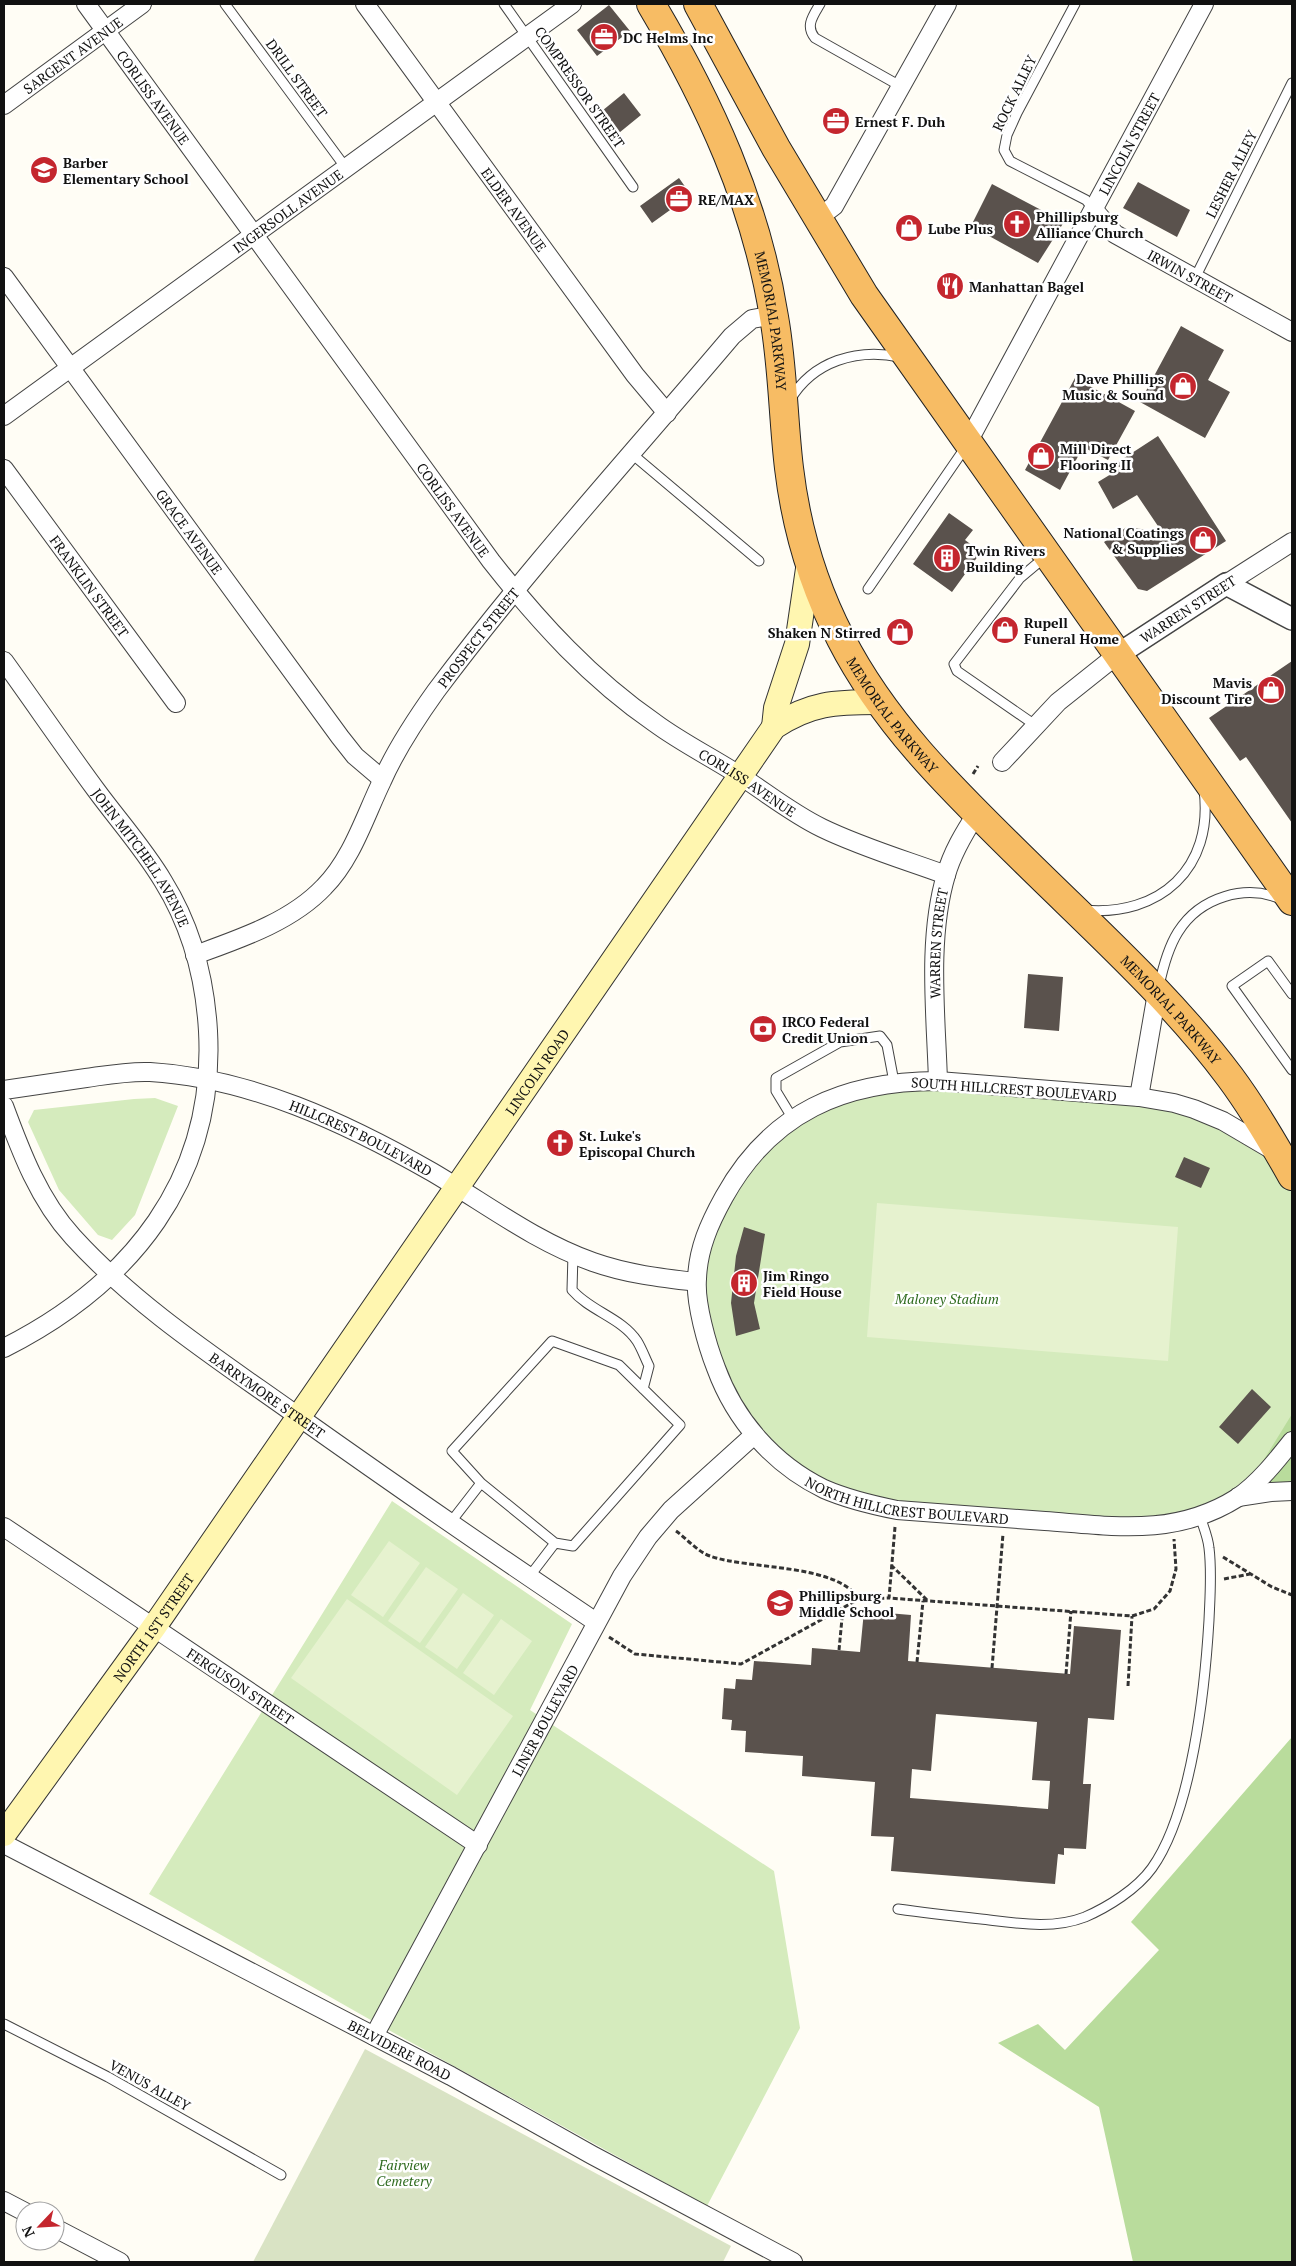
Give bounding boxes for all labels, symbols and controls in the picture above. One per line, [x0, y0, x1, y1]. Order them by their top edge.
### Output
street label: SARGENT AVENUE [19, 12, 126, 98]
street label: COMPRESSOR STREET [531, 22, 629, 152]
office icon: DC Helms Inc [589, 22, 619, 52]
place label: DC Helms Inc [623, 28, 713, 47]
street label: DRILL STREET [262, 35, 332, 121]
street label: CORLISS AVENUE [113, 46, 194, 148]
street label: ROCK ALLEY [987, 51, 1041, 134]
street label: LINCOLN STREET [1094, 89, 1164, 198]
office icon: Ernest F. Duh [821, 106, 851, 136]
place label: Ernest F. Duh [855, 112, 945, 131]
street label: LESHER ALLEY [1201, 126, 1262, 221]
place label: Barber Elementary School [63, 153, 189, 188]
school or university icon: Barber Elementary School [29, 155, 59, 185]
street label: ELDER AVENUE [477, 163, 551, 255]
street label: INGERSOLL AVENUE [228, 164, 346, 257]
office icon: RE/MAX [664, 184, 694, 214]
place label: RE/MAX [698, 190, 755, 209]
place label: Phillipsburg Alliance Church [1036, 207, 1143, 242]
church icon: Phillipsburg Alliance Church [1002, 209, 1032, 239]
shop icon: Lube Plus [894, 213, 924, 243]
place label: Lube Plus [928, 219, 993, 238]
street label: IRWIN STREET [1144, 244, 1237, 307]
street label: MEMORIAL PARKWAY [751, 249, 792, 392]
restaurant icon: Manhattan Bagel [935, 271, 965, 301]
place label: Manhattan Bagel [969, 277, 1085, 296]
place label: Dave Phillips Music & Sound [1062, 369, 1165, 404]
shop icon: Dave Phillips Music & Sound [1168, 371, 1198, 401]
place label: Mill Direct Flooring II [1060, 439, 1132, 474]
shop icon: Mill Direct Flooring II [1026, 441, 1056, 471]
street label: CORLISS AVENUE [413, 458, 494, 561]
street label: GRACE AVENUE [152, 485, 227, 578]
place label: National Coatings & Supplies [1063, 523, 1184, 558]
shop icon: National Coatings & Supplies [1188, 525, 1218, 555]
street label: FRANKLIN STREET [46, 531, 134, 641]
place label: Twin Rivers Building [966, 541, 1045, 576]
building icon: Twin Rivers Building [932, 543, 962, 573]
street label: WARREN STREET [1136, 571, 1240, 647]
street label: PROSPECT STREET [433, 583, 523, 691]
place label: Rupell Funeral Home [1024, 613, 1120, 648]
shop icon: Rupell Funeral Home [990, 615, 1020, 645]
shop icon: Shaken N Stirred [885, 617, 915, 647]
place label: Shaken N Stirred [768, 623, 882, 642]
street label: MEMORIAL PARKWAY [843, 653, 944, 778]
place label: Mavis Discount Tire [1161, 673, 1252, 708]
shop icon: Mavis Discount Tire [1256, 675, 1286, 705]
street label: CORLISS AVENUE [695, 744, 800, 821]
street label: JOHN MITCHELL AVENUE [88, 784, 194, 930]
street label: WARREN STREET [925, 886, 952, 999]
street label: MEMORIAL PARKWAY [1117, 951, 1227, 1069]
place label: IRCO Federal Credit Union [782, 1012, 870, 1047]
bank icon: IRCO Federal Credit Union [748, 1014, 778, 1044]
street label: LINCOLN ROAD [500, 1025, 573, 1119]
street label: SOUTH HILLCREST BOULEVARD [911, 1072, 1118, 1106]
street label: HILLCREST BOULEVARD [287, 1095, 436, 1180]
place label: St. Luke's Episcopal Church [579, 1126, 695, 1161]
church icon: St. Luke's Episcopal Church [545, 1128, 575, 1158]
place label: Jim Ringo Field House [763, 1266, 842, 1301]
building icon: Jim Ringo Field House [729, 1268, 759, 1298]
park label: Maloney Stadium [894, 1289, 999, 1308]
street label: BARRYMORE STREET [206, 1347, 329, 1442]
street label: NORTH HILLCREST BOULEVARD [802, 1471, 1010, 1528]
street label: NORTH 1ST STREET [108, 1569, 198, 1685]
place label: Phillipsburg Middle School [799, 1586, 895, 1621]
school or university icon: Phillipsburg Middle School [765, 1588, 795, 1618]
street label: FERGUSON STREET [183, 1643, 298, 1729]
street label: LINER BOULEVARD [507, 1661, 582, 1779]
street label: BELVIDERE ROAD [345, 2015, 455, 2084]
street label: VENUS ALLEY [106, 2055, 195, 2116]
park label: Fairview Cemetery [376, 2155, 432, 2190]
north arrow [15, 2201, 65, 2251]
text: N [17, 2223, 39, 2241]

